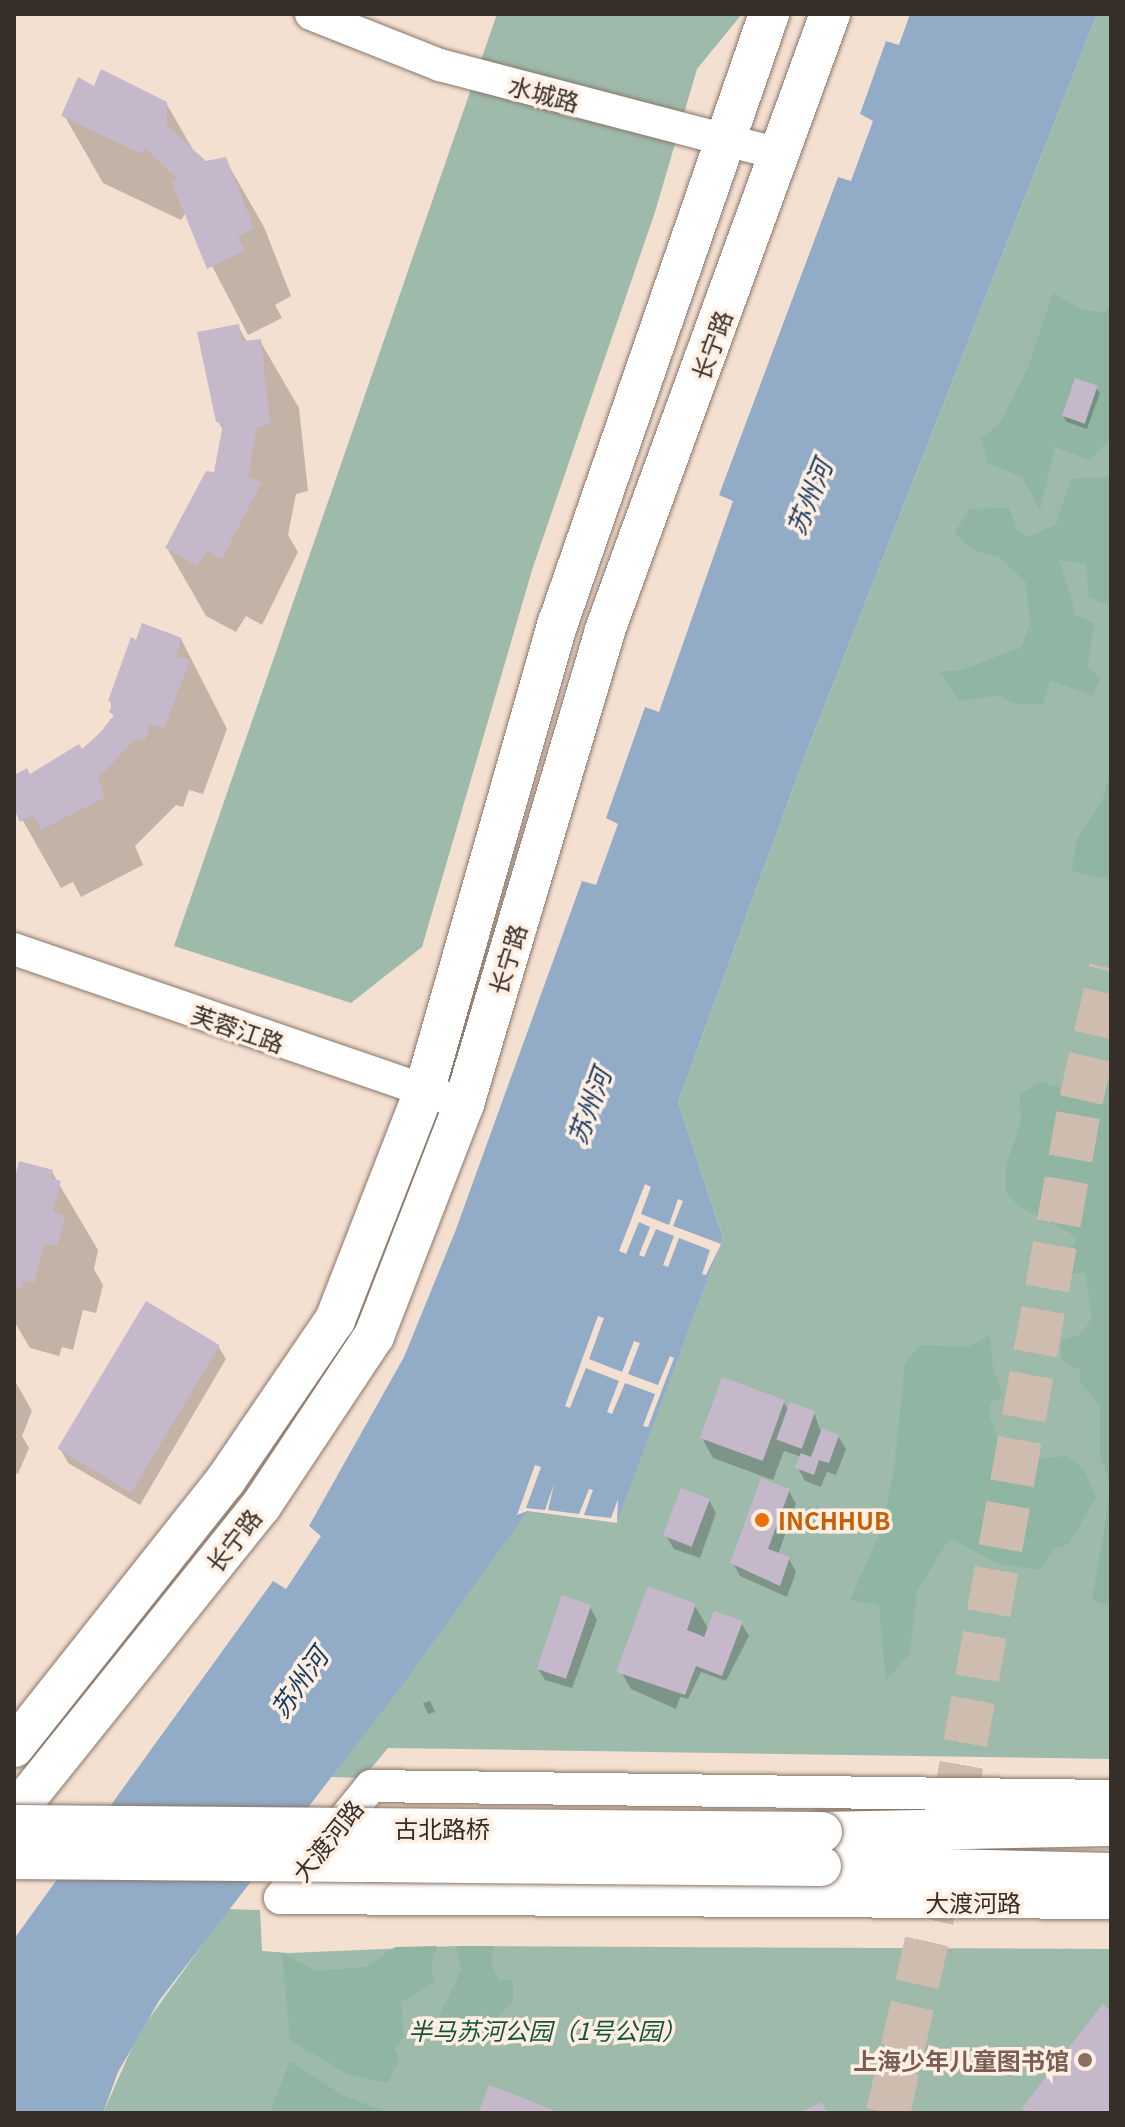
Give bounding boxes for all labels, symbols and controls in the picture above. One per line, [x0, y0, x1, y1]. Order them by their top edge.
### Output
street label: 水城路 [505, 70, 583, 116]
street label: 长宁路 [685, 306, 737, 384]
water label: 苏州河 [779, 455, 837, 539]
street label: 长宁路 [483, 920, 531, 998]
street label: 芙蓉江路 [188, 999, 288, 1057]
water label: 苏州河 [560, 1064, 616, 1148]
street label: 长宁路 [199, 1503, 267, 1577]
place label: INCHHUB [778, 1506, 890, 1534]
marker: INCHHUB [753, 1511, 771, 1529]
water label: 苏州河 [263, 1641, 333, 1723]
street label: 大渡河路 [286, 1794, 368, 1886]
street label: 古北路桥 [394, 1814, 490, 1842]
street label: 大渡河路 [925, 1888, 1021, 1916]
park label: 半马苏河公园（1号公园） [408, 2016, 686, 2044]
place label: 上海少年儿童图书馆 [853, 2046, 1069, 2074]
marker: 上海少年儿童图书馆 [1076, 2051, 1094, 2069]

